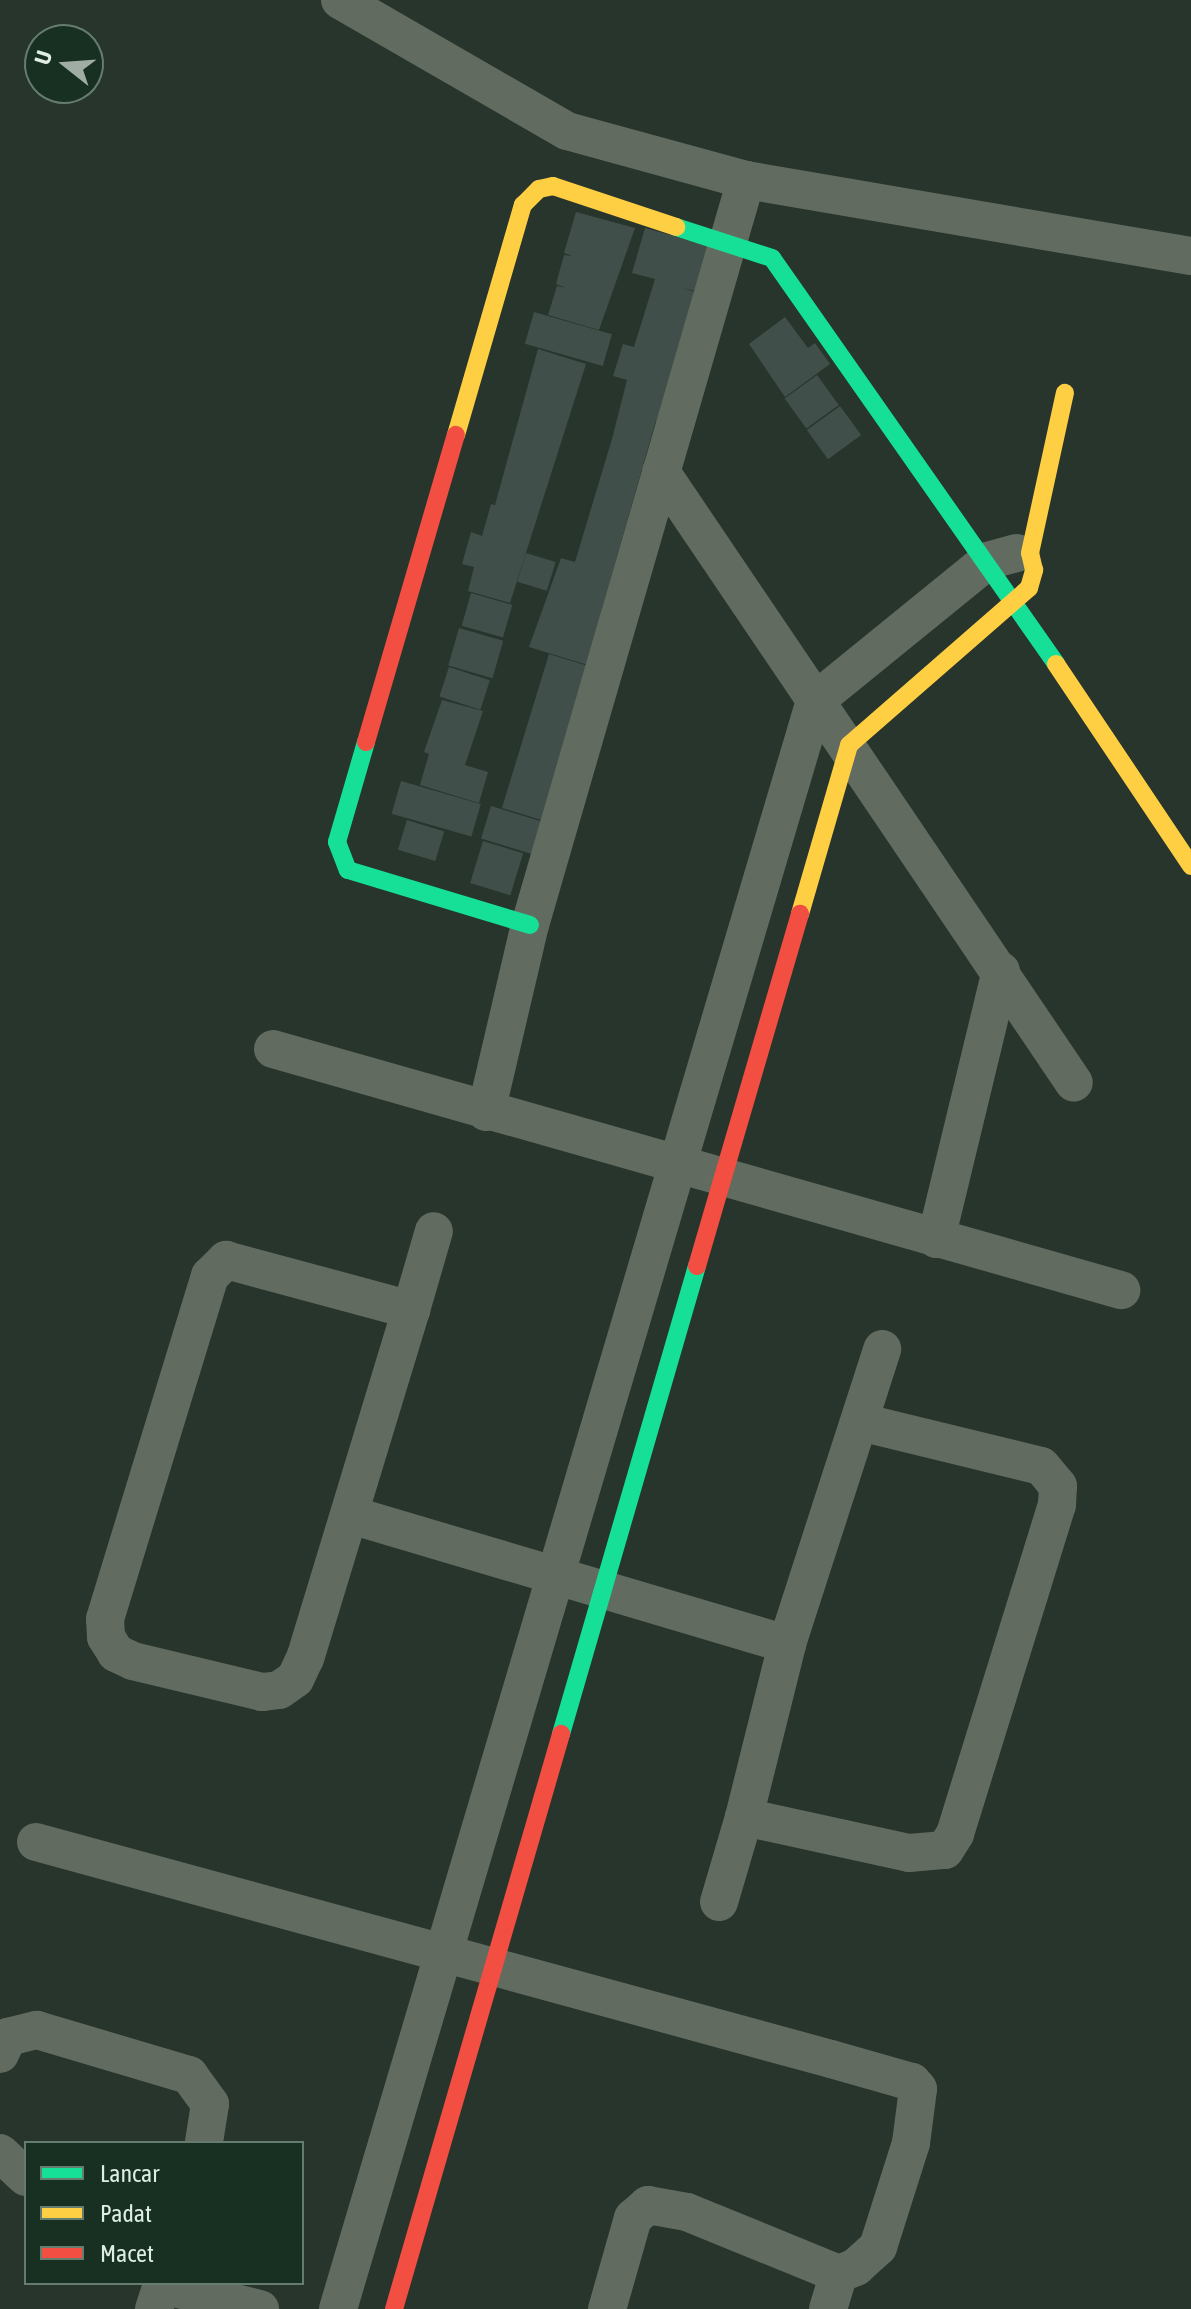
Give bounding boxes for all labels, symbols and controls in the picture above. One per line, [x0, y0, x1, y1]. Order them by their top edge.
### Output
north arrow [24, 24, 104, 104]
text: U [29, 48, 57, 68]
legend [24, 2141, 304, 2285]
text: Lancar [100, 2160, 159, 2187]
text: Padat [100, 2200, 152, 2227]
text: Macet [100, 2240, 154, 2267]

